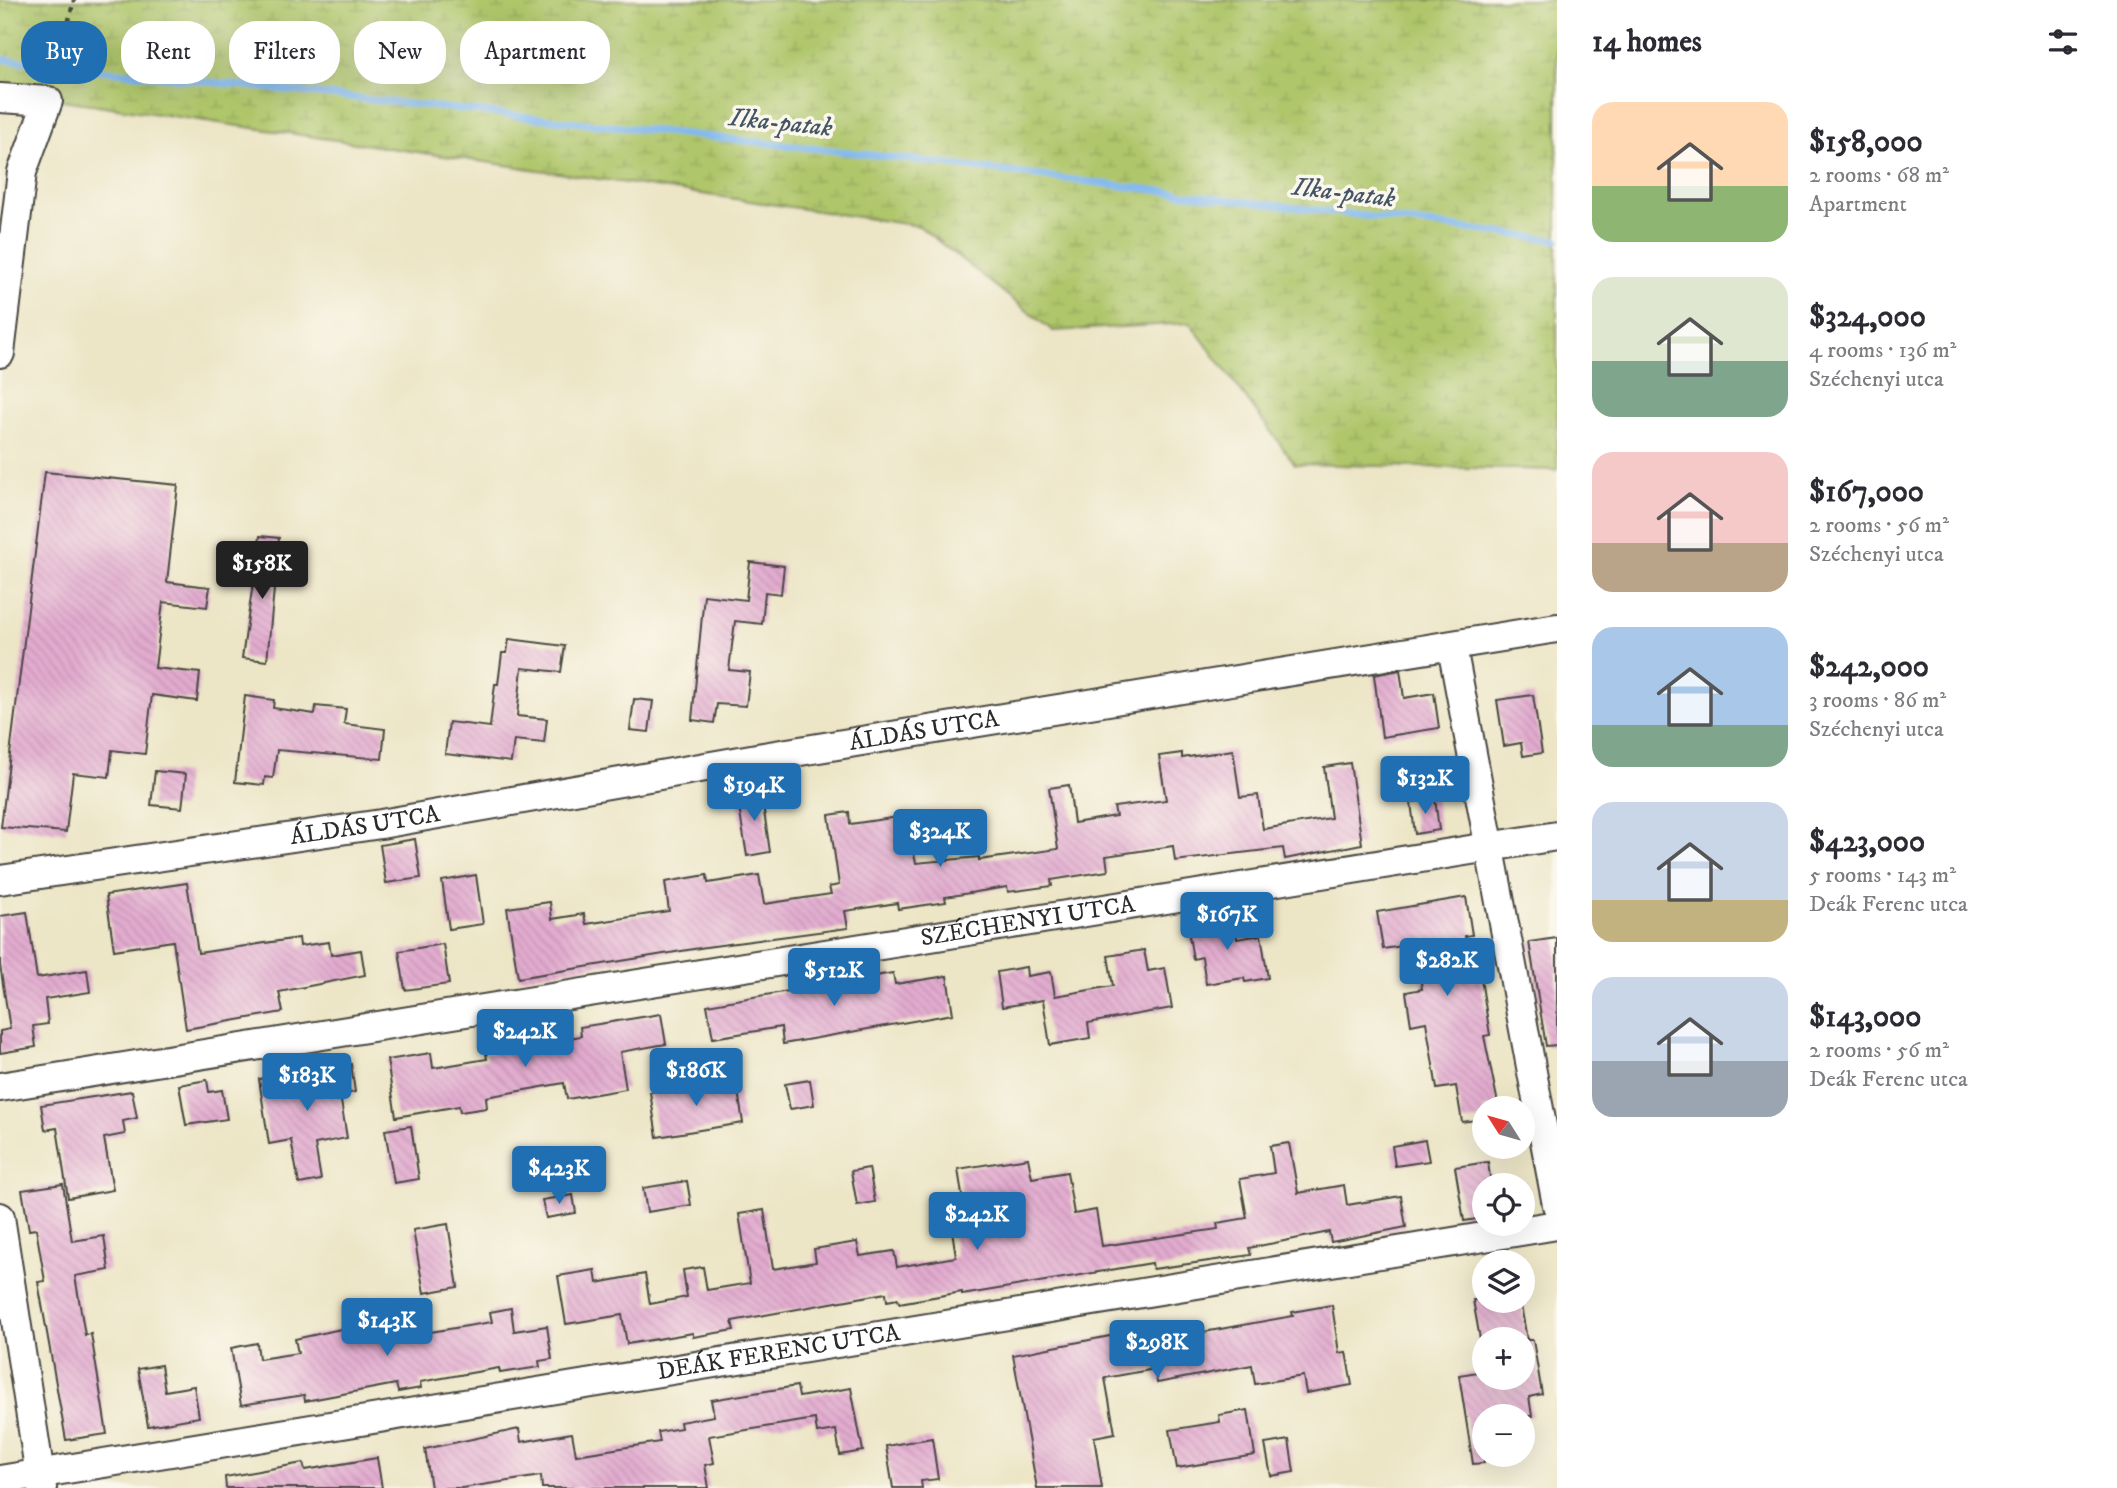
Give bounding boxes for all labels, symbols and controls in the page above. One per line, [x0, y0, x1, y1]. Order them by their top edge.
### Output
chip: Buy [21, 21, 107, 84]
chip: Rent [121, 21, 215, 84]
chip: Filters [229, 21, 340, 84]
chip: New [354, 21, 446, 84]
chip: Apartment [460, 21, 610, 84]
icon: filters [2044, 23, 2082, 61]
text: 14 homes [1592, 24, 1702, 61]
water label: Ilka-patak [726, 101, 834, 145]
text: $158,000 [1809, 124, 1923, 161]
icon: home [1648, 130, 1732, 214]
text: 2 rooms · 68 m² [1809, 161, 1949, 190]
water label: Ilka-patak [1289, 170, 1397, 216]
text: Apartment [1809, 190, 1907, 219]
text: $324,000 [1809, 299, 1926, 336]
icon: home [1648, 305, 1732, 389]
text: 4 rooms · 136 m² [1809, 336, 1956, 365]
text: Széchenyi utca [1809, 365, 1944, 394]
text: $167,000 [1809, 474, 1924, 511]
icon: home [1648, 480, 1732, 564]
text: 2 rooms · 56 m² [1809, 511, 1949, 540]
text: Széchenyi utca [1809, 540, 1944, 569]
pin: $158K [213, 542, 311, 601]
text: $158K [232, 549, 292, 578]
text: $242,000 [1809, 649, 1929, 686]
icon: home [1648, 655, 1732, 739]
text: 3 rooms · 86 m² [1809, 686, 1946, 715]
street label: ÁLDÁS UTCA [847, 704, 1002, 758]
text: Széchenyi utca [1809, 715, 1944, 744]
pin: $132K [1376, 756, 1474, 816]
pin: $194K [705, 764, 803, 823]
text: $132K [1396, 764, 1454, 793]
text: $194K [723, 771, 785, 800]
street label: ÁLDÁS UTCA [288, 799, 443, 852]
pin: $324K [891, 810, 989, 869]
text: $324K [909, 817, 971, 846]
text: $423,000 [1809, 824, 1925, 861]
icon: home [1648, 830, 1732, 914]
text: 5 rooms · 143 m² [1809, 861, 1956, 890]
street label: SZÉCHENYI UTCA [918, 889, 1138, 953]
text: Deák Ferenc utca [1809, 890, 1968, 919]
pin: $167K [1178, 892, 1276, 952]
text: $167K [1196, 900, 1258, 929]
pin: $282K [1398, 939, 1496, 998]
text: $282K [1416, 946, 1478, 975]
pin: $512K [785, 948, 883, 1008]
text: $512K [804, 956, 864, 985]
text: $143,000 [1809, 999, 1921, 1036]
icon: home [1648, 1005, 1732, 1089]
pin: $242K [476, 1010, 574, 1069]
text: $242K [493, 1017, 557, 1046]
text: 2 rooms · 56 m² [1809, 1036, 1949, 1065]
pin: $186K [647, 1048, 745, 1108]
pin: $183K [258, 1054, 356, 1113]
text: $186K [666, 1056, 726, 1085]
text: $183K [278, 1061, 336, 1090]
text: Deák Ferenc utca [1809, 1065, 1968, 1094]
north arrow [1472, 1096, 1535, 1158]
map controls [1472, 1096, 1535, 1467]
pin: $423K [510, 1146, 608, 1206]
text: $423K [528, 1154, 590, 1183]
button: locate [1472, 1173, 1535, 1236]
pin: $242K [928, 1192, 1026, 1252]
text: $242K [945, 1200, 1009, 1229]
button: layers [1472, 1250, 1535, 1313]
pin: $143K [338, 1298, 436, 1358]
text: $143K [358, 1306, 416, 1335]
street label: DEÁK FERENC UTCA [655, 1318, 903, 1387]
pin: $298K [1108, 1320, 1206, 1380]
button: + [1472, 1327, 1535, 1390]
text: $298K [1126, 1328, 1189, 1357]
button: − [1472, 1404, 1535, 1467]

